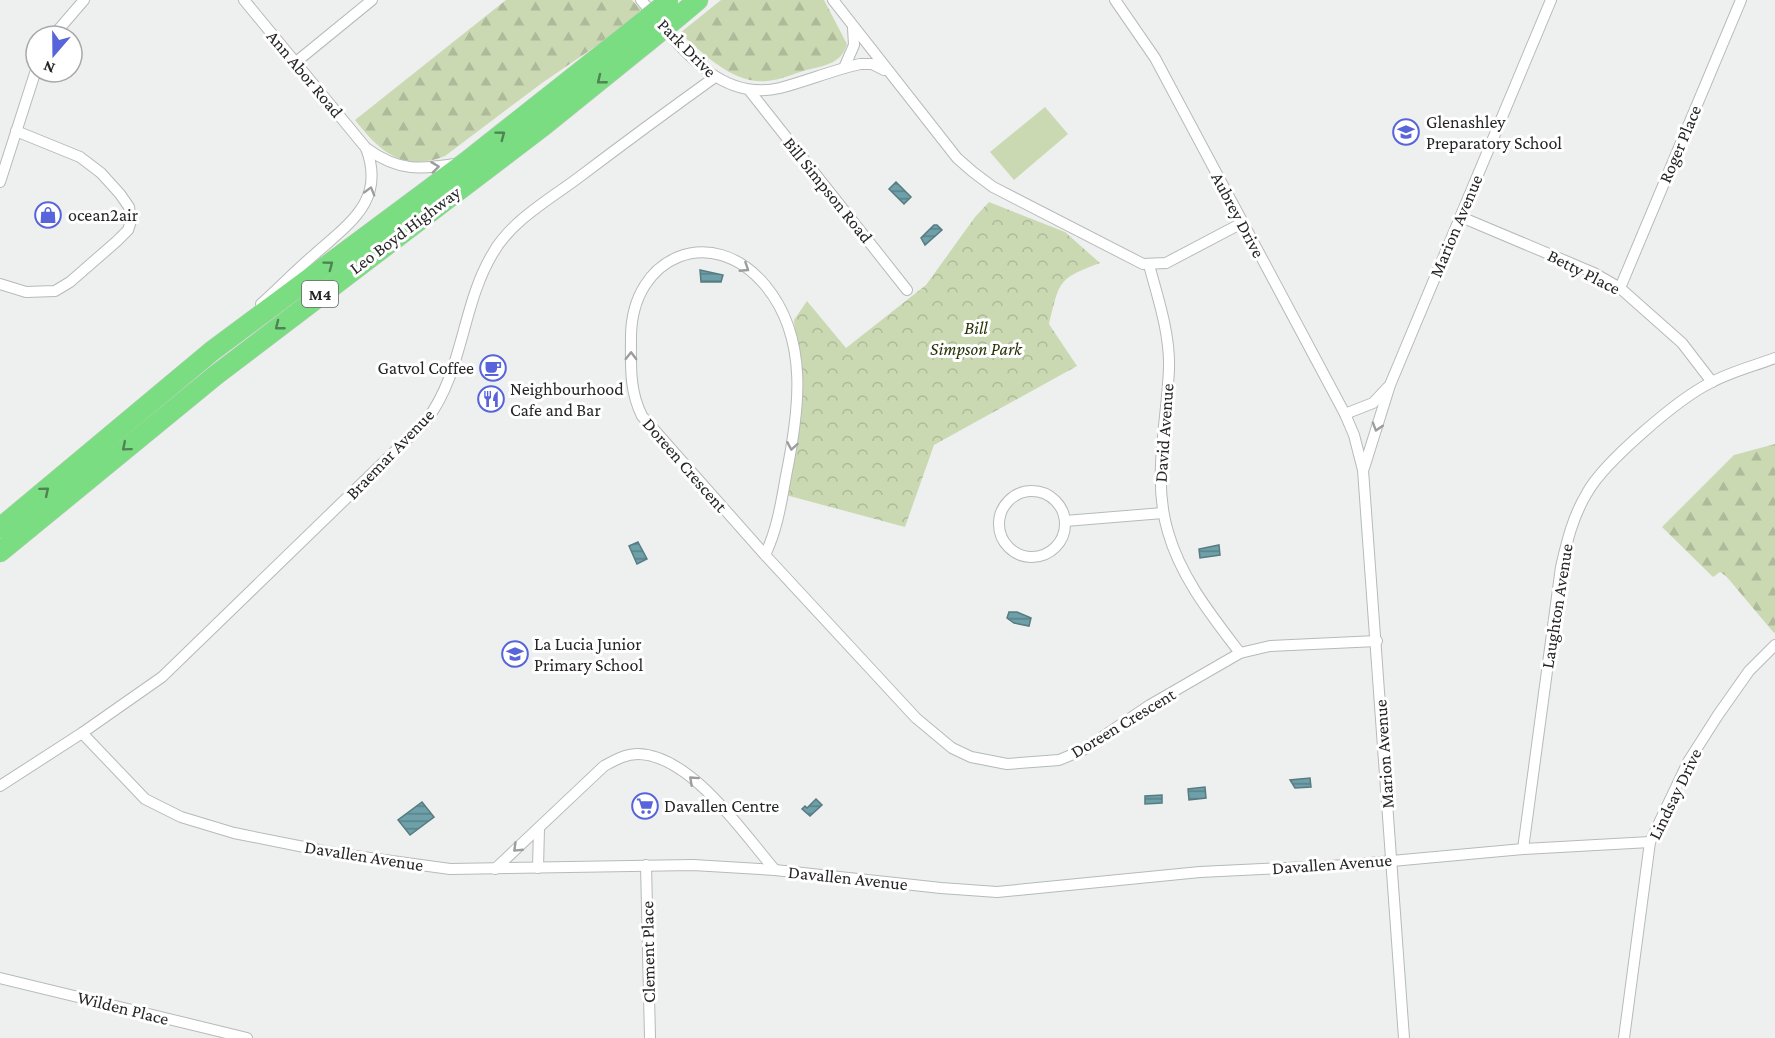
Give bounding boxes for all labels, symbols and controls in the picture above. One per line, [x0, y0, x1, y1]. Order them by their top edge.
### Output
street label: Park Drive [654, 15, 720, 81]
north arrow [24, 24, 84, 84]
street label: Ann Abor Road [263, 26, 348, 122]
text: N [41, 58, 57, 77]
one-way arrow [597, 73, 608, 84]
street label: Roger Place [1655, 102, 1705, 186]
place label: Glenashley Preparatory School [1426, 112, 1562, 153]
school or university icon: Glenashley Preparatory School [1391, 117, 1421, 147]
one-way arrow [495, 131, 506, 142]
street label: Bill Simpson Road [779, 133, 877, 247]
one-way arrow [430, 161, 439, 173]
street label: Aubrey Drive [1207, 169, 1269, 261]
street label: Marion Avenue [1425, 172, 1487, 280]
street label: Leo Boyd Highway [346, 181, 465, 278]
one-way arrow [363, 186, 375, 197]
shop icon: ocean2air [33, 200, 63, 230]
place label: ocean2air [68, 205, 139, 225]
street label: Betty Place [1544, 245, 1624, 299]
one-way arrow [322, 261, 333, 272]
one-way arrow [739, 261, 750, 272]
road number: M4 [302, 281, 338, 307]
one-way arrow [274, 318, 285, 329]
park label: Bill Simpson Park [930, 318, 1023, 359]
one-way arrow [625, 352, 637, 361]
cafe icon: Gatvol Coffee [478, 353, 508, 383]
place label: Gatvol Coffee [377, 358, 474, 378]
place label: Neighbourhood Cafe and Bar [510, 379, 624, 420]
street label: David Avenue [1151, 383, 1177, 483]
restaurant icon: Neighbourhood Cafe and Bar [476, 384, 506, 414]
street label: Braemar Avenue [342, 405, 438, 503]
street label: Doreen Crescent [639, 414, 732, 517]
one-way arrow [1372, 422, 1384, 432]
one-way arrow [121, 439, 132, 450]
one-way arrow [786, 441, 799, 451]
one-way arrow [38, 487, 49, 498]
street label: Laughton Avenue [1537, 542, 1577, 670]
place label: La Lucia Junior Primary School [534, 634, 643, 675]
school or university icon: La Lucia Junior Primary School [500, 639, 530, 669]
street label: Doreen Crescent [1067, 683, 1180, 762]
street label: Marion Avenue [1370, 699, 1398, 809]
street label: Lindsay Drive [1644, 745, 1706, 843]
one-way arrow [690, 776, 700, 787]
supermarket icon: Davallen Centre [630, 791, 660, 821]
place label: Davallen Centre [664, 796, 779, 816]
street label: Davallen Avenue [303, 837, 425, 875]
one-way arrow [514, 841, 525, 852]
street label: Davallen Avenue [1271, 850, 1393, 878]
street label: Davallen Avenue [787, 862, 909, 894]
street label: Clement Place [637, 901, 659, 1003]
street label: Wilden Place [75, 987, 171, 1029]

